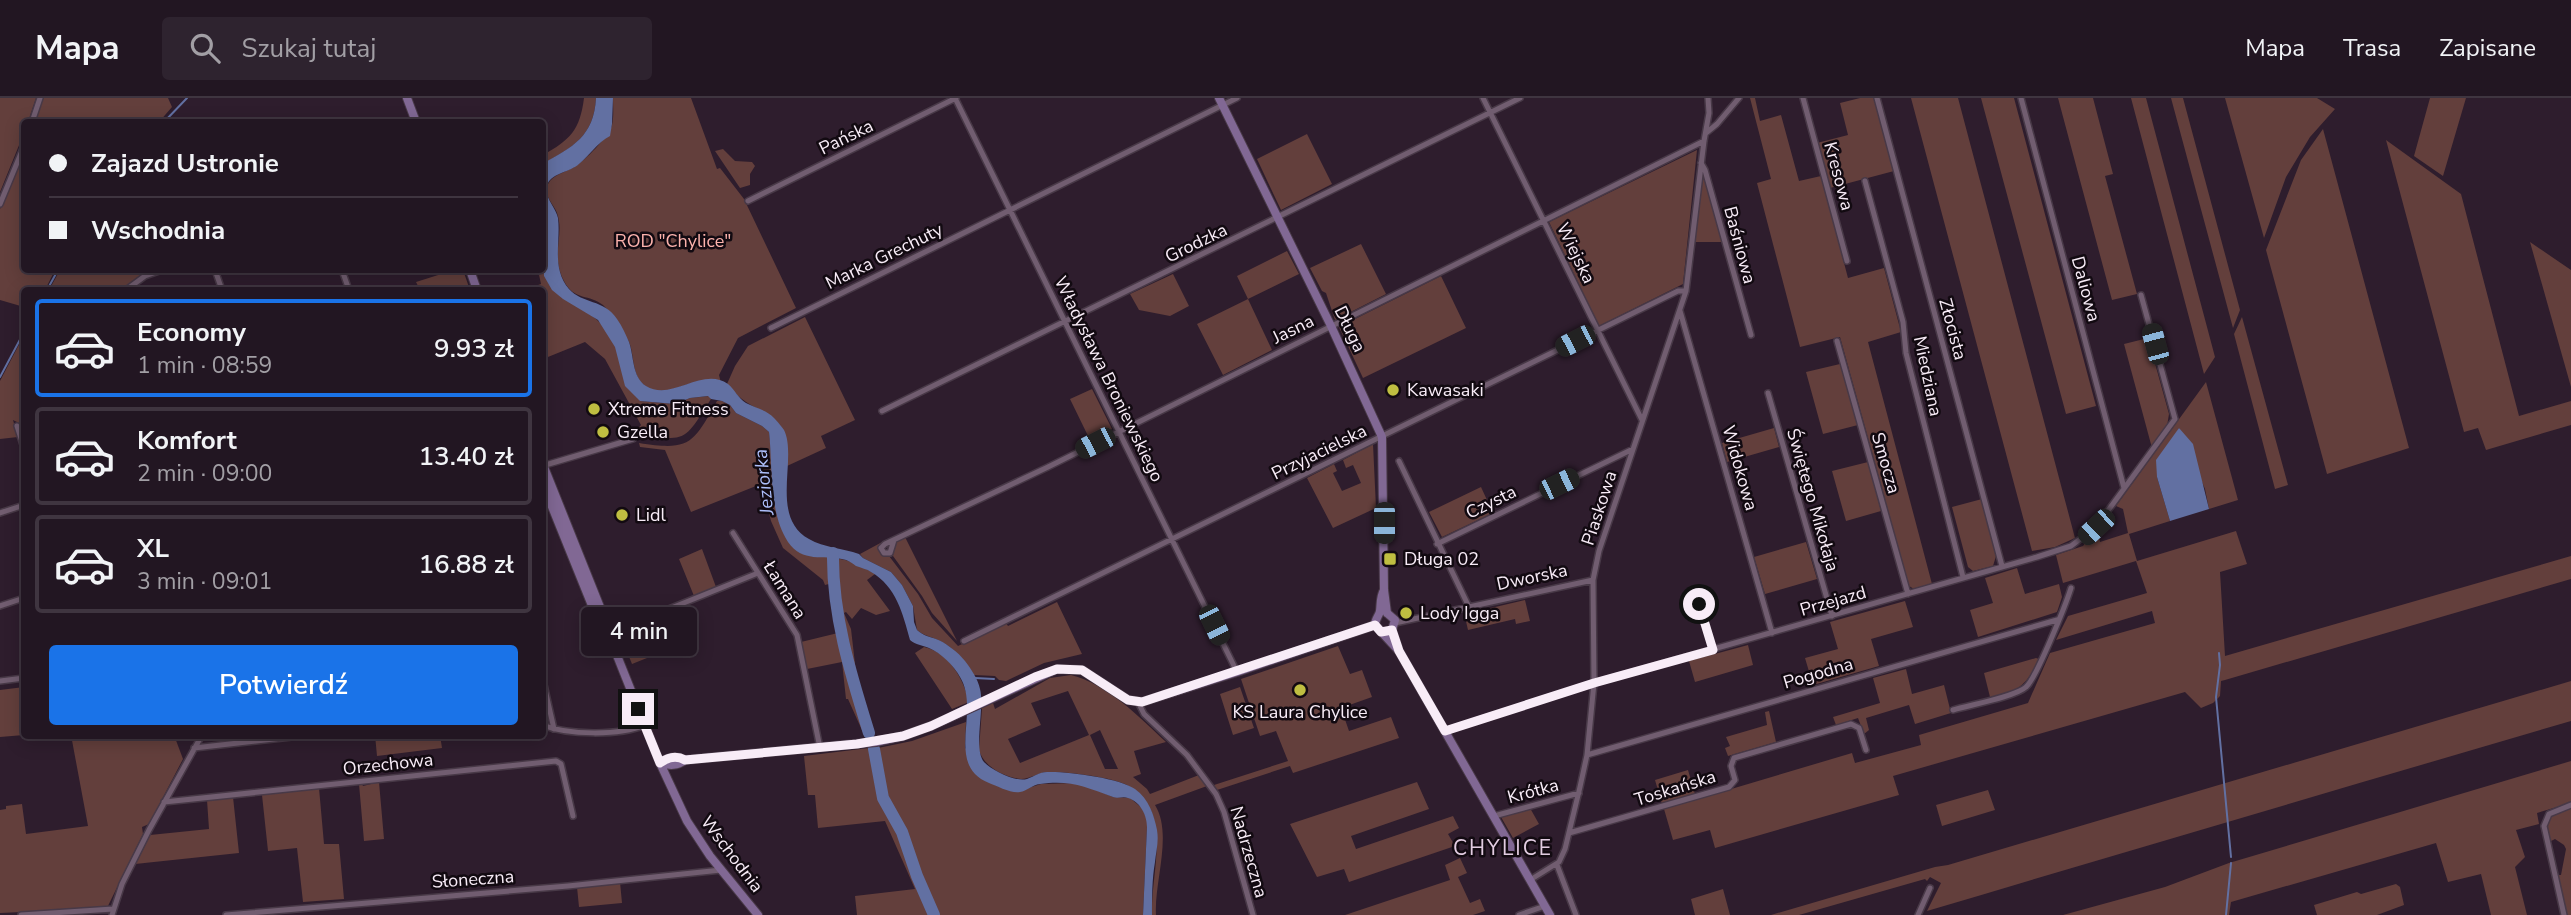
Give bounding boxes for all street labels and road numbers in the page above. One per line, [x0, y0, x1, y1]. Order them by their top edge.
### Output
street label: Pańska [815, 114, 877, 160]
street label: Kresowa [1818, 139, 1860, 213]
street label: Baśniowa [1718, 204, 1762, 286]
street label: Marka Grechuty [821, 217, 947, 295]
street label: Grodzka [1161, 218, 1231, 268]
street label: Wiejska [1551, 219, 1601, 287]
street label: Daliowa [2066, 254, 2106, 324]
street label: Władysława Broniewskiego [1049, 272, 1169, 486]
street label: Złocista [1933, 296, 1973, 362]
street label: Długa [1329, 302, 1371, 356]
street label: Jasna [1267, 309, 1318, 350]
street label: Miedziana [1908, 334, 1948, 418]
street label: Przyjacielska [1267, 419, 1371, 485]
street label: Widokowa [1716, 423, 1764, 513]
street label: Świętego Mikołaja [1781, 426, 1845, 574]
street label: Smocza [1866, 430, 1906, 496]
street label: Piaskowa [1576, 468, 1622, 548]
street label: Czysta [1462, 479, 1520, 525]
street label: Łamana [757, 556, 812, 624]
street label: Dworska [1494, 558, 1570, 596]
street label: Przejazd [1797, 580, 1869, 622]
street label: Pogodna [1780, 652, 1856, 694]
street label: Orzechowa [342, 747, 434, 781]
street label: Toskańska [1631, 764, 1719, 812]
street label: Krótka [1505, 773, 1561, 809]
street label: Nadrzeczna [1225, 804, 1273, 900]
street label: Wschodnia [695, 811, 769, 897]
street label: Słoneczna [431, 864, 515, 894]

